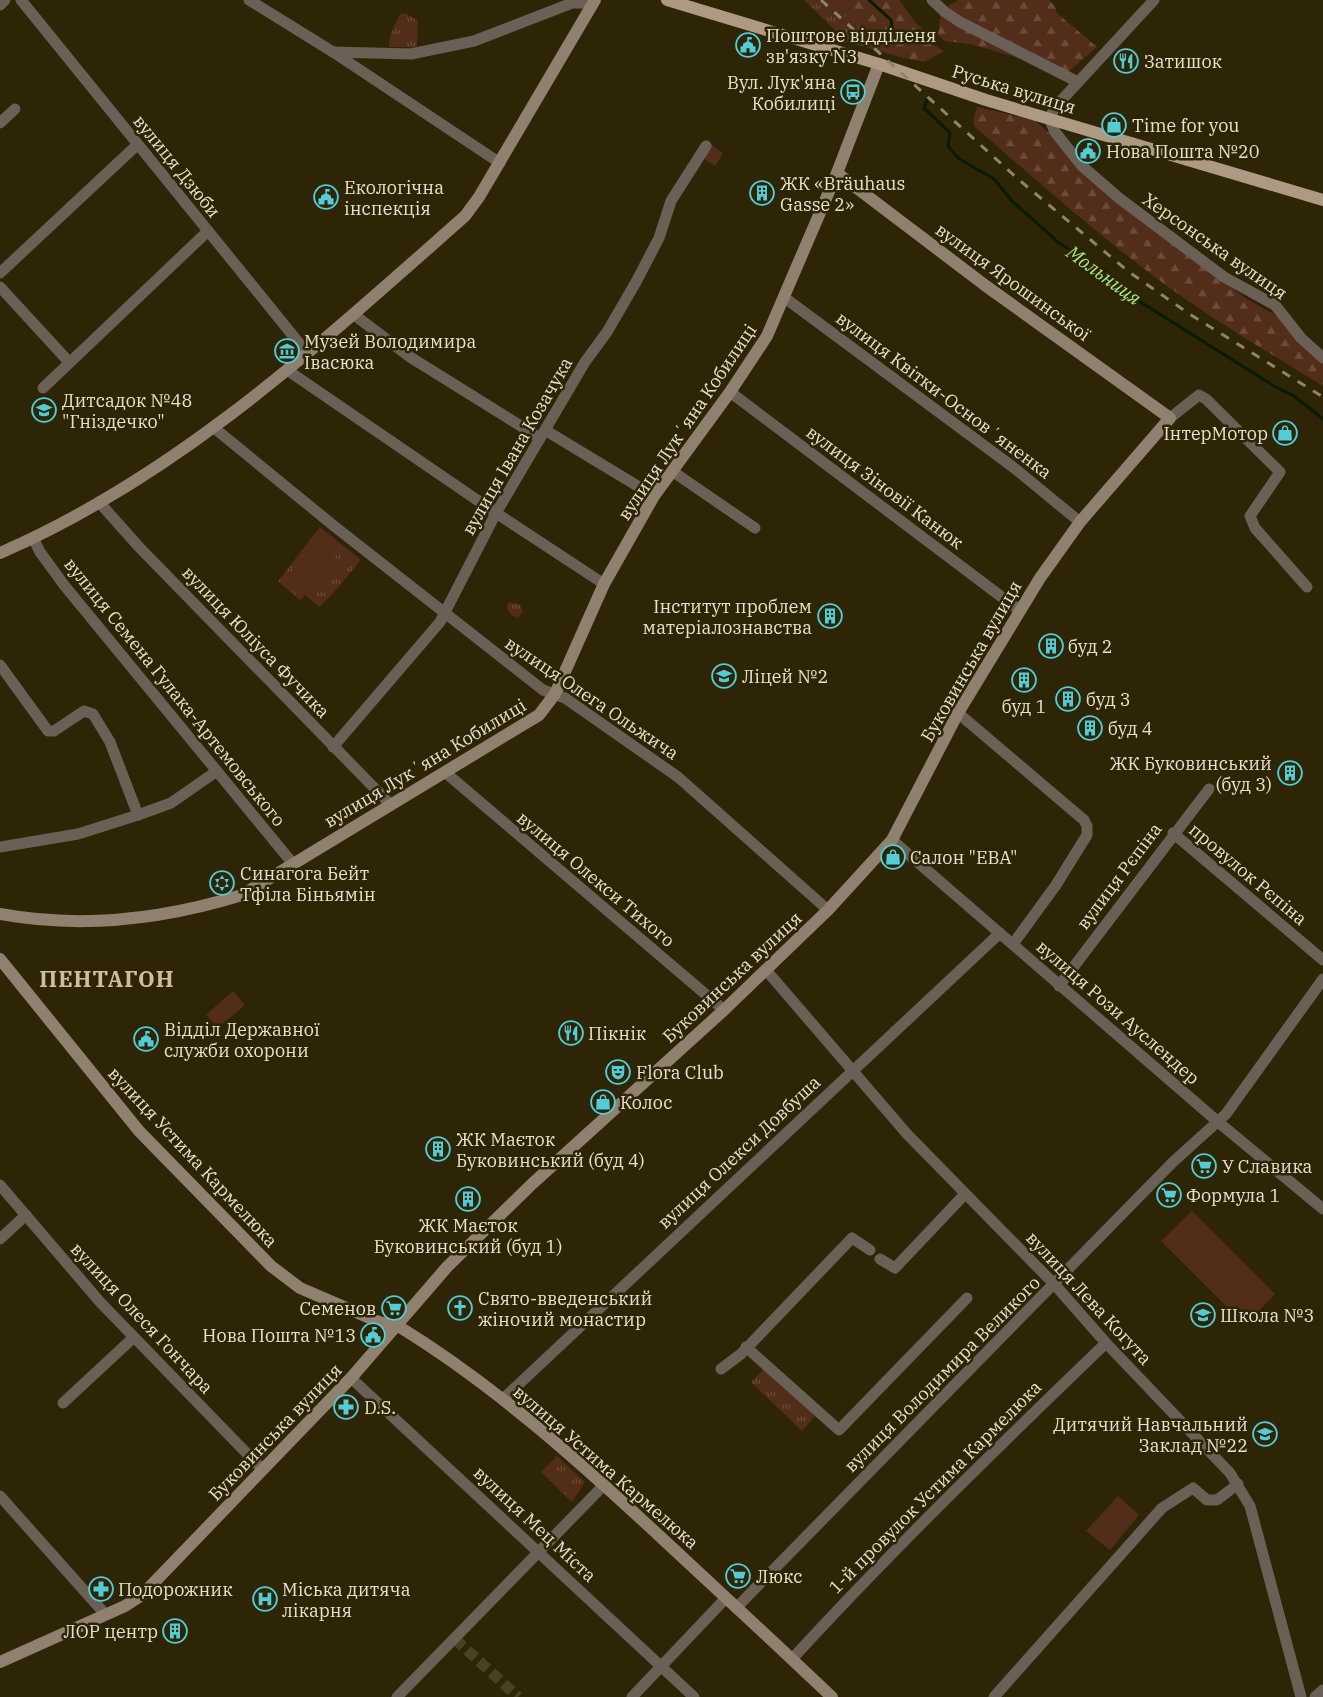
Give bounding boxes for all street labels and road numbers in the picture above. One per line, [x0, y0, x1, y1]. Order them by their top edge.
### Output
street label: Руська вулиця [949, 59, 1079, 119]
street label: вулиця Дзюби [128, 110, 226, 222]
street label: Херсонська вулиця [1138, 187, 1292, 305]
street label: вулиця Ярошинської [931, 218, 1095, 346]
street label: вулиця Квітки-Основʼяненка [832, 306, 1057, 484]
street label: вулиця Лукʼяна Кобилиці [613, 319, 761, 524]
street label: вулиця Івана Козачука [457, 353, 577, 539]
street label: вулиця Зіновії Канюк [802, 420, 969, 554]
street label: вулиця Семена Гулака-Артемовського [59, 553, 291, 831]
street label: вулиця Юліуса Фучика [177, 561, 335, 723]
street label: Буковинська вулиця [915, 576, 1027, 746]
street label: вулиця Олега Ольжича [501, 631, 683, 765]
street label: вулиця Лукʼяна Кобилиці [320, 693, 531, 833]
street label: вулиця Олекси Тихого [512, 806, 680, 952]
street label: вулиця Рєпіна [1071, 818, 1167, 934]
street label: провулок Рєпіна [1184, 818, 1312, 930]
street label: Буковинська вулиця [658, 906, 806, 1048]
street label: вулиця Рози Ауслендер [1032, 935, 1204, 1089]
street label: вулиця Устима Кармелюка [103, 1062, 283, 1252]
street label: вулиця Олекси Довбуша [653, 1070, 825, 1233]
street label: вулиця Лева Когута [1021, 1227, 1157, 1370]
street label: вулиця Олеся Гончара [66, 1238, 218, 1399]
street label: вулиця Володимира Великого [839, 1271, 1045, 1477]
street label: Буковинська вулиця [203, 1358, 347, 1506]
street label: 1-й провулок Устима Кармелюка [824, 1376, 1046, 1598]
street label: вулиця Устима Кармелюка [508, 1380, 704, 1554]
street label: вулиця Мец Міста [469, 1461, 601, 1587]

